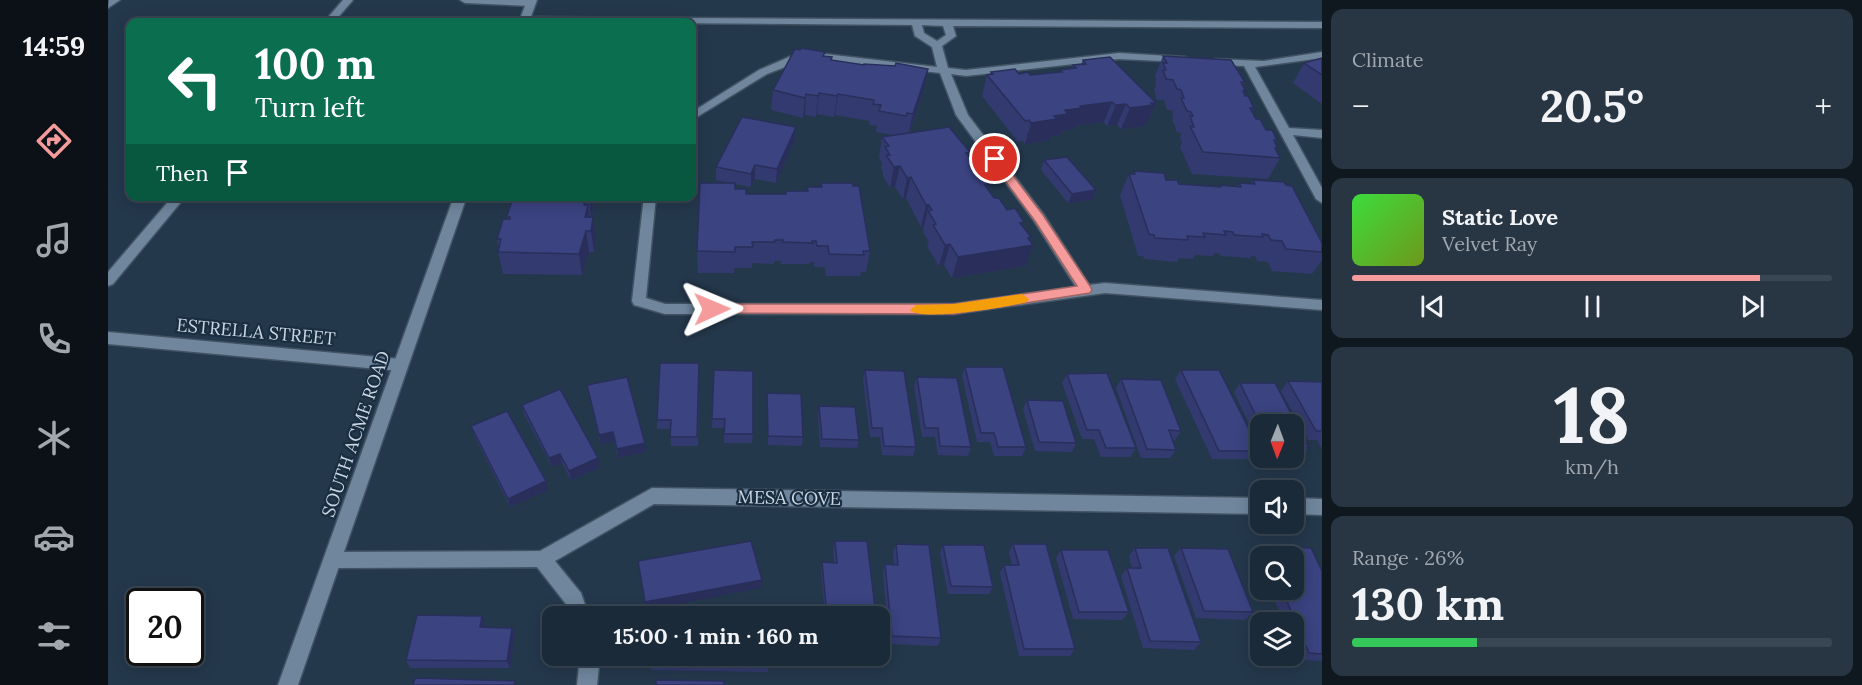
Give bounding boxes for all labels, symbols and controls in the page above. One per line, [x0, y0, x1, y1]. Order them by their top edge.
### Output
text: 14:59 [23, 29, 85, 63]
text: 100 m [255, 37, 375, 91]
icon: left [156, 42, 234, 120]
text: Climate [1352, 47, 1424, 72]
text: 20.5° [1540, 77, 1644, 134]
text: − [1352, 85, 1370, 127]
text: + [1814, 85, 1832, 127]
text: Turn left [255, 90, 365, 124]
icon: directions [33, 120, 75, 162]
pin [969, 133, 1020, 184]
icon: arrive [978, 142, 1011, 175]
icon: arrive [221, 156, 254, 189]
text: Then [156, 159, 209, 187]
text: Static Love [1442, 203, 1558, 231]
icon: music [33, 219, 75, 261]
text: Velvet Ray [1442, 231, 1537, 256]
position arrow [680, 277, 744, 341]
icon: previous [1416, 290, 1449, 323]
icon: pause [1576, 290, 1609, 323]
icon: next [1736, 290, 1769, 323]
street label: ESTRELLA STREET [176, 313, 337, 350]
icon: phone [33, 318, 75, 360]
street label: SOUTH ACME ROAD [316, 348, 395, 520]
text: 18 [1554, 365, 1630, 464]
north arrow [1250, 414, 1304, 468]
map controls [1250, 414, 1304, 666]
icon: climate [33, 417, 75, 459]
text: km/h [1565, 454, 1619, 479]
button: sound [1250, 480, 1304, 534]
street label: MESA COVE [737, 485, 841, 510]
icon: car [33, 516, 75, 558]
text: Range · 26% [1352, 545, 1464, 570]
button: search [1250, 546, 1304, 600]
text: 130 km [1352, 575, 1504, 632]
speed limit sign: 20 [126, 588, 204, 666]
button: layers [1250, 612, 1304, 666]
icon: filters [33, 615, 75, 657]
text: 15:00 · 1 min · 160 m [613, 622, 819, 650]

